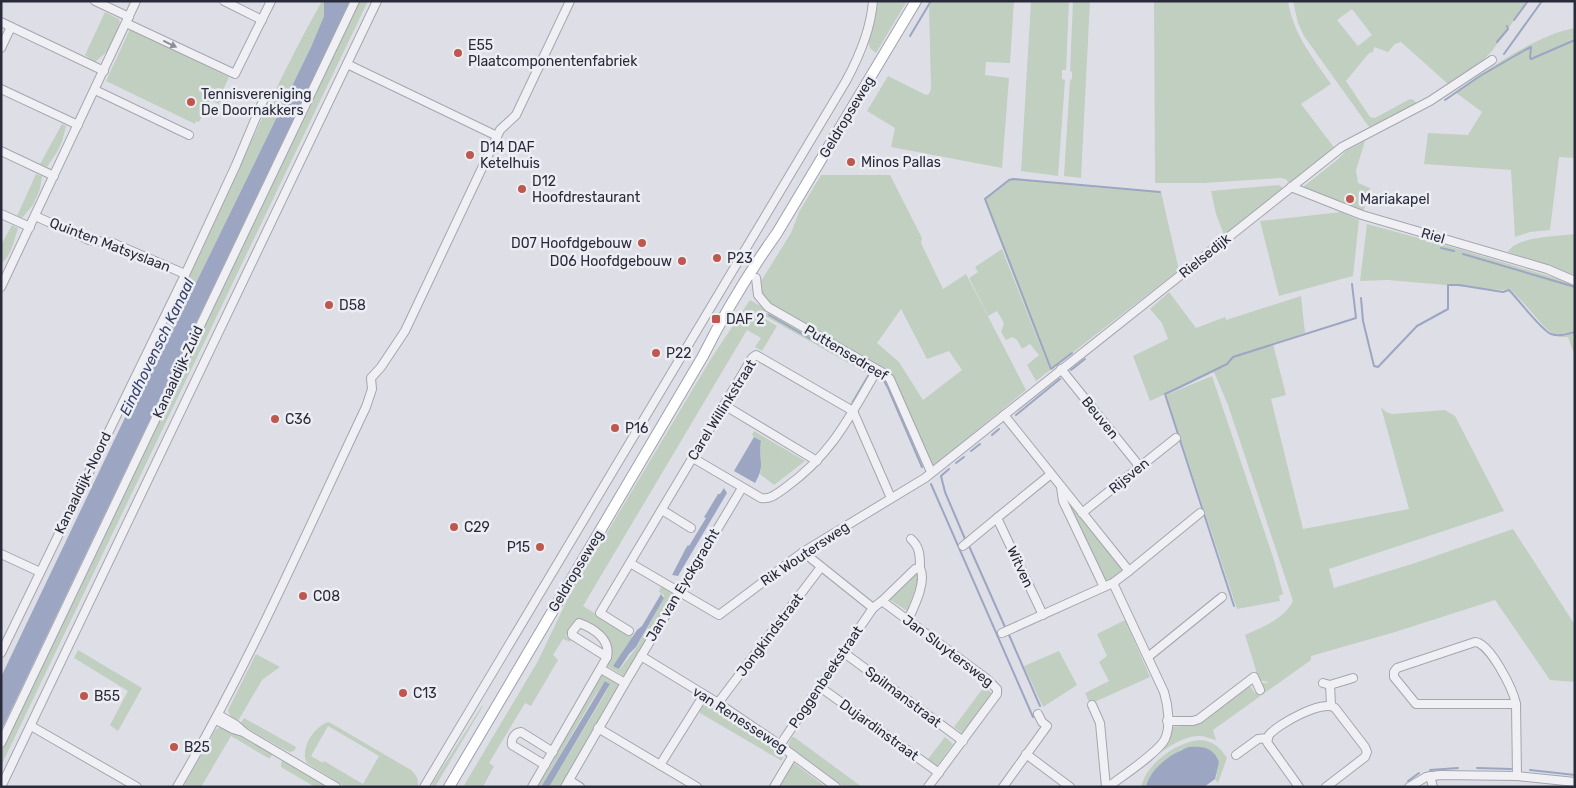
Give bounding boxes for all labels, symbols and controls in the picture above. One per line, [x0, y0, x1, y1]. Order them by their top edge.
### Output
place label: E55 Plaatcomponentenfabriek [468, 37, 638, 70]
one-way arrow [163, 40, 177, 48]
marker: E55 Plaatcomponentenfabriek [452, 47, 464, 59]
street label: Geldropseweg [816, 73, 878, 161]
place label: Tennisvereniging De Doornakkers [201, 86, 312, 119]
marker: Tennisvereniging De Doornakkers [185, 96, 197, 108]
place label: D14 DAF Ketelhuis [480, 139, 540, 172]
marker: D14 DAF Ketelhuis [464, 149, 476, 161]
place label: Minos Pallas [861, 154, 941, 171]
marker: Minos Pallas [845, 156, 857, 168]
place label: D12 Hoofdrestaurant [532, 173, 641, 206]
marker: D12 Hoofdrestaurant [516, 183, 528, 195]
place label: Mariakapel [1360, 191, 1430, 208]
marker: Mariakapel [1344, 193, 1356, 205]
street label: Quinten Matsyslaan [47, 214, 173, 276]
street label: Riel [1419, 225, 1447, 247]
street label: Rielsedijk [1176, 230, 1235, 282]
place label: D07 Hoofdgebouw [511, 235, 632, 252]
marker: D07 Hoofdgebouw [636, 237, 648, 249]
place label: P23 [727, 250, 753, 267]
marker: P23 [711, 252, 723, 264]
place label: D06 Hoofdgebouw [550, 253, 672, 270]
marker: D06 Hoofdgebouw [676, 255, 688, 267]
water label: Eindhovensch Kanaal [116, 275, 198, 419]
place label: D58 [339, 297, 366, 314]
marker: D58 [323, 299, 335, 311]
place label: DAF 2 [726, 311, 764, 328]
marker: DAF 2 [710, 313, 722, 325]
street label: Puttensedreef [801, 321, 891, 385]
street label: Kanaaldijk-Zuid [149, 323, 207, 421]
place label: P22 [666, 345, 691, 362]
marker: P22 [650, 347, 662, 359]
street label: Carel Willinkstraat [684, 356, 760, 464]
street label: Beuven [1078, 393, 1122, 443]
place label: C36 [285, 411, 311, 428]
marker: C36 [269, 413, 281, 425]
place label: P16 [625, 420, 648, 437]
marker: P16 [609, 422, 621, 434]
street label: Kanaaldijk-Noord [51, 429, 115, 537]
street label: Rijsven [1105, 455, 1153, 497]
street label: Rik Woutersweg [758, 518, 852, 590]
place label: C29 [464, 519, 490, 536]
marker: C29 [448, 521, 460, 533]
street label: Jan van Eyckgracht [643, 525, 724, 644]
street label: Geldropseweg [545, 527, 607, 615]
place label: P15 [507, 539, 530, 556]
marker: P15 [534, 541, 546, 553]
street label: Witven [1003, 544, 1037, 590]
place label: C08 [313, 588, 340, 605]
marker: C08 [297, 590, 309, 602]
street label: Jongkindstraat [733, 590, 807, 680]
street label: Jan Sluytersweg [899, 611, 997, 691]
street label: Poggenbeekstraat [785, 622, 867, 731]
street label: Spilmanstraat [861, 663, 945, 732]
street label: van Renesseweg [689, 683, 791, 757]
place label: C13 [413, 685, 437, 702]
marker: C13 [397, 687, 409, 699]
place label: B55 [94, 688, 120, 705]
marker: B55 [78, 690, 90, 702]
street label: Dujardinstraat [836, 696, 922, 765]
place label: B25 [184, 739, 210, 756]
marker: B25 [168, 741, 180, 753]

